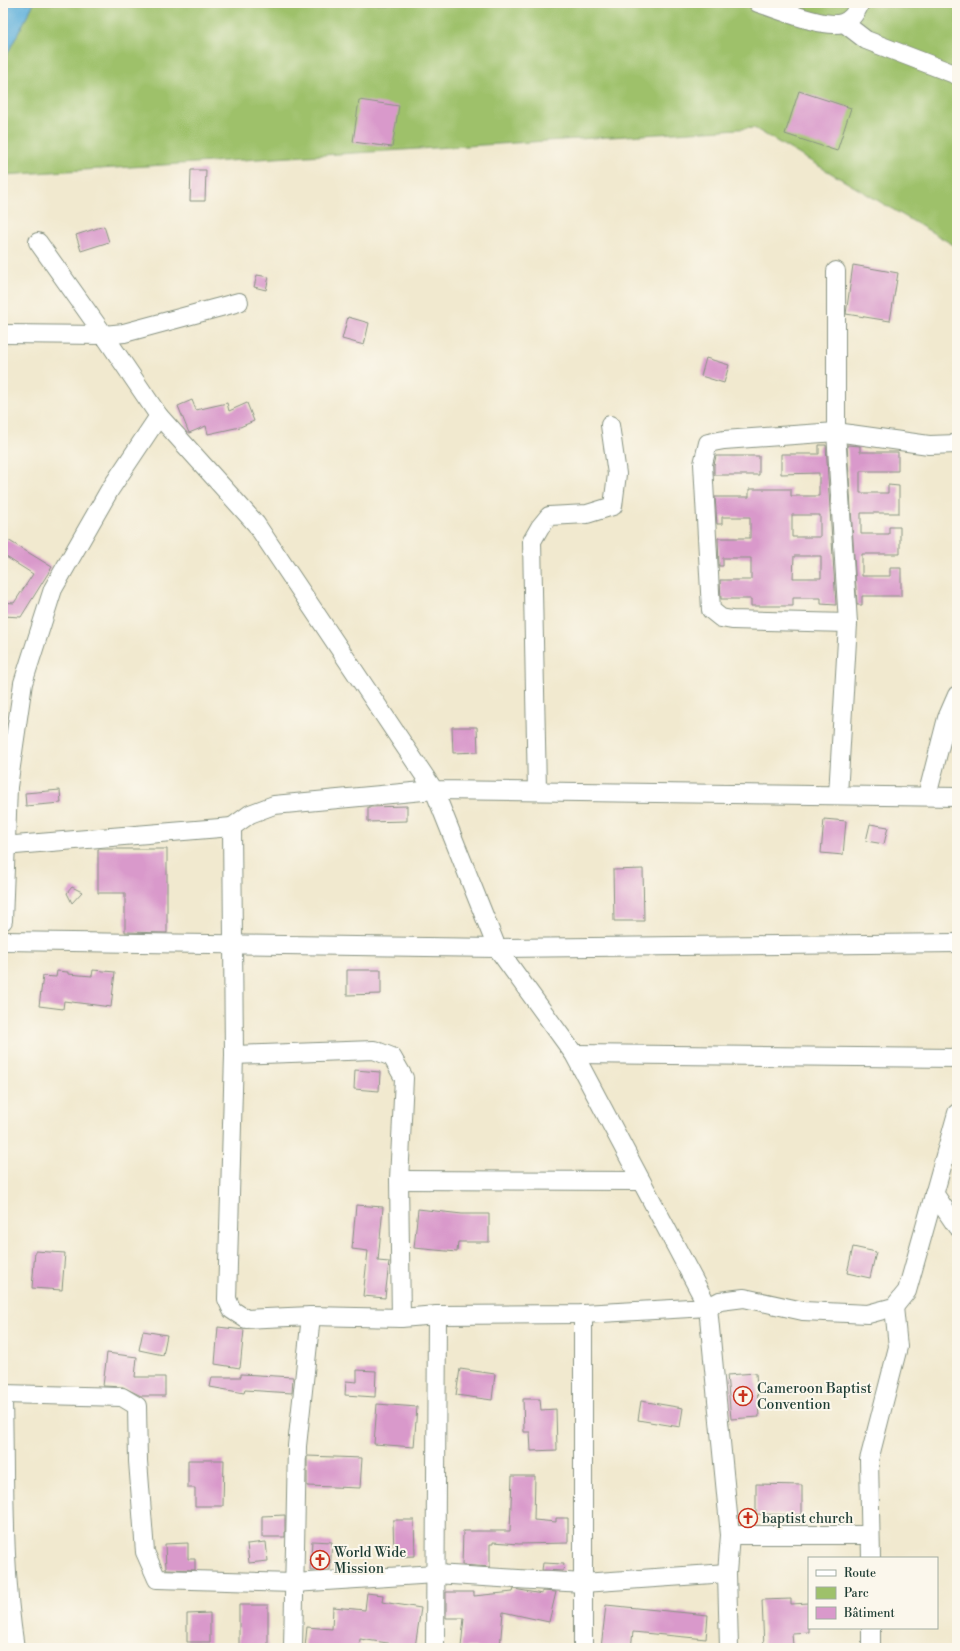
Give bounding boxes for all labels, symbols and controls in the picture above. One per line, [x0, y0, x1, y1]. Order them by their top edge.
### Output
place label: Cameroon Baptist Convention [757, 1380, 872, 1414]
church icon: Cameroon Baptist Convention [732, 1385, 754, 1407]
church icon: baptist church [737, 1507, 759, 1529]
place label: baptist church [762, 1510, 854, 1528]
place label: World Wide Mission [333, 1544, 406, 1578]
church icon: World Wide Mission [309, 1549, 331, 1571]
legend [808, 1557, 938, 1629]
text: Route [844, 1566, 876, 1581]
text: Parc [844, 1586, 869, 1601]
text: Bâtiment [843, 1606, 895, 1621]

